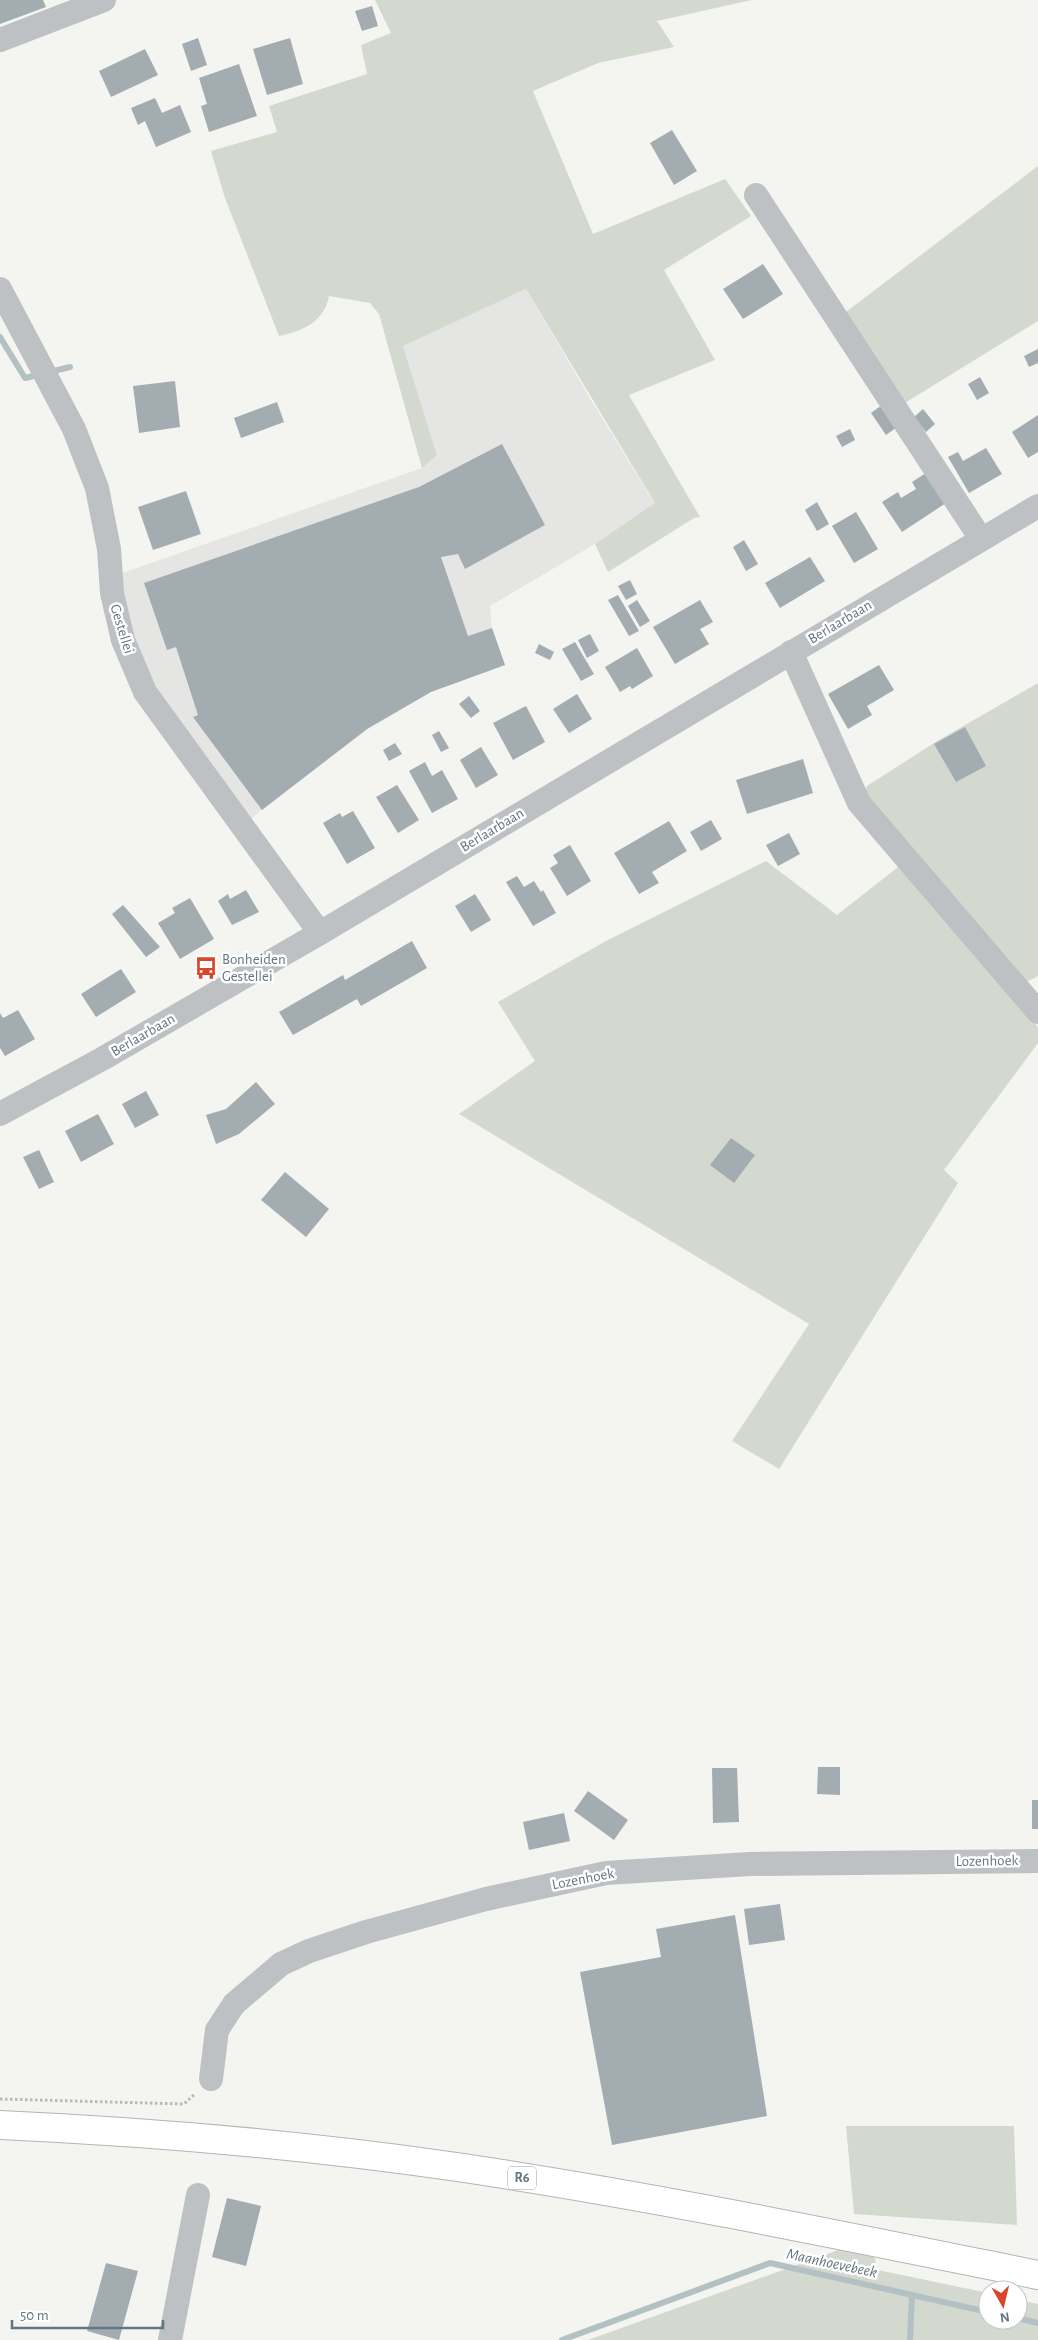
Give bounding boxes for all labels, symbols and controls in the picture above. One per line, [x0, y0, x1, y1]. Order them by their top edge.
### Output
street label: Berlaarbaan [806, 597, 874, 647]
street label: Gestellei [107, 603, 137, 655]
street label: Berlaarbaan [458, 805, 526, 855]
place label: Bonheiden Gestellei [222, 952, 286, 984]
bus stop icon: Bonheiden Gestellei [193, 955, 219, 981]
street label: Berlaarbaan [108, 1011, 178, 1059]
street label: Lozenhoek [956, 1853, 1019, 1869]
street label: Lozenhoek [551, 1866, 615, 1892]
road number: R6 [508, 2166, 536, 2190]
water label: Maanhoevebeek [785, 2246, 879, 2280]
north arrow [978, 2280, 1028, 2330]
scale bar [12, 2298, 164, 2330]
text: 50 m [20, 2308, 49, 2323]
text: N [999, 2309, 1010, 2324]

